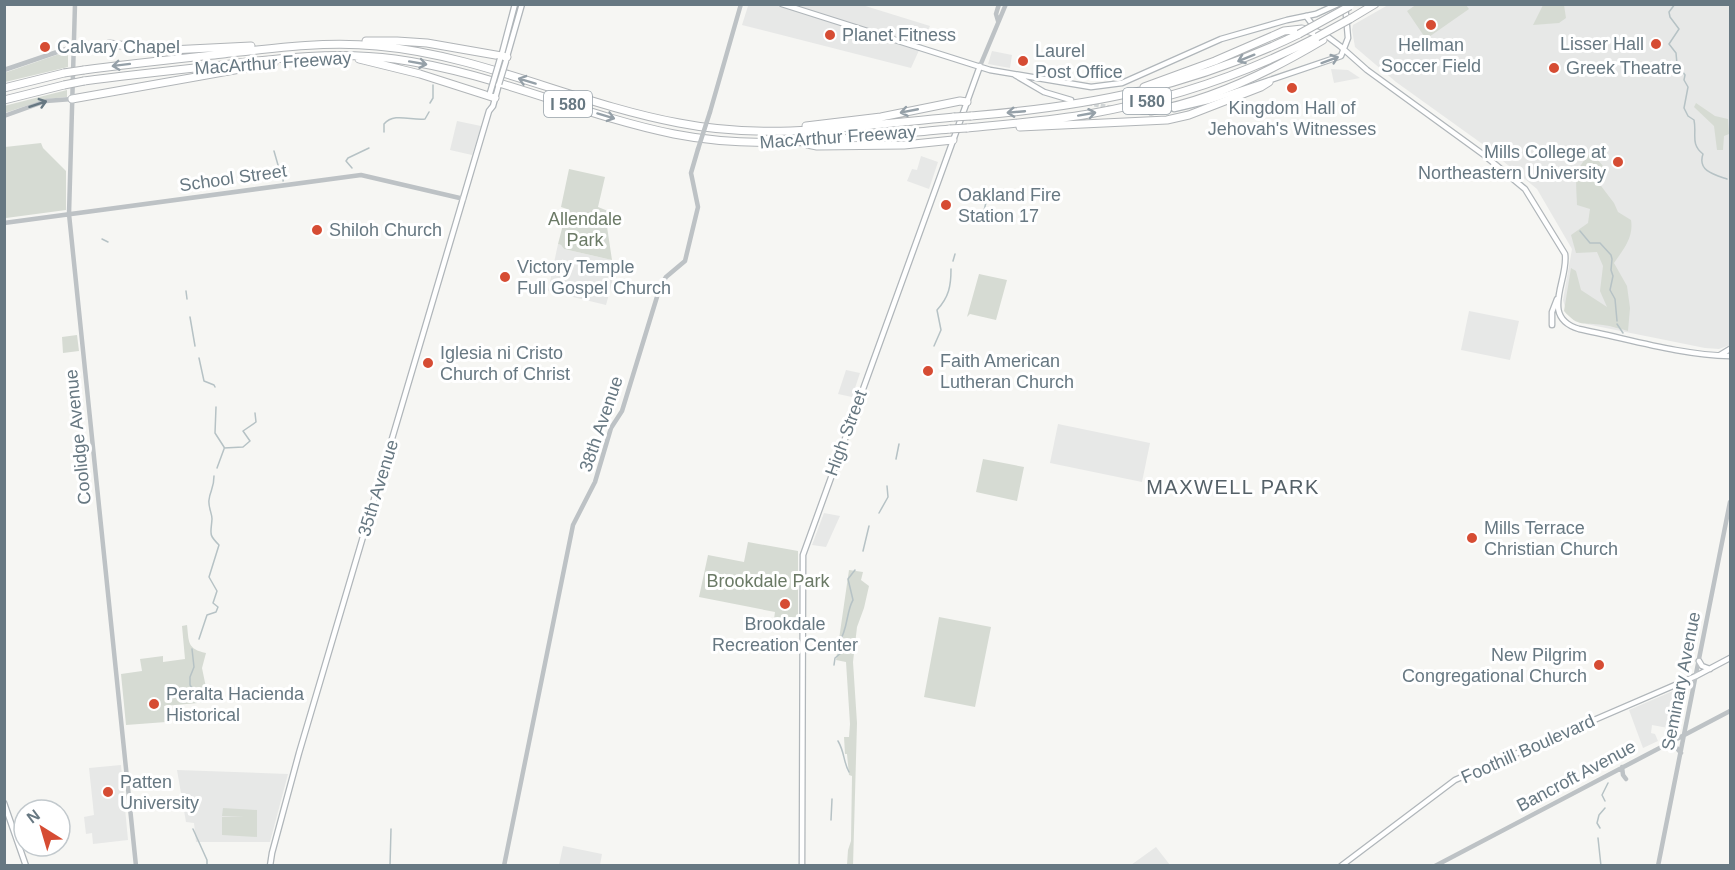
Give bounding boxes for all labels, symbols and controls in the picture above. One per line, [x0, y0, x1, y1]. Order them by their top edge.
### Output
marker: Hellman Soccer Field [1424, 18, 1438, 32]
place label: Planet Fitness [842, 25, 956, 45]
marker: Planet Fitness [823, 28, 837, 42]
place label: Lisser Hall [1560, 34, 1644, 54]
place label: Hellman Soccer Field [1381, 35, 1481, 76]
place label: Calvary Chapel [57, 37, 180, 57]
marker: Lisser Hall [1649, 37, 1663, 51]
marker: Calvary Chapel [38, 40, 52, 54]
place label: Laurel Post Office [1035, 41, 1123, 82]
street label: MacArthur Freeway [194, 48, 352, 78]
one-way arrow [1237, 53, 1255, 64]
one-way arrow [1320, 53, 1339, 64]
marker: Laurel Post Office [1016, 54, 1030, 68]
one-way arrow [408, 58, 428, 69]
place label: Greek Theatre [1566, 58, 1682, 78]
one-way arrow [112, 60, 132, 71]
marker: Greek Theatre [1547, 61, 1561, 75]
one-way arrow [518, 75, 537, 86]
marker: Kingdom Hall of Jehovah's Witnesses [1285, 81, 1299, 95]
road number: I 580 [1123, 88, 1171, 114]
road number: I 580 [544, 91, 592, 117]
one-way arrow [28, 98, 47, 109]
place label: Kingdom Hall of Jehovah's Witnesses [1208, 98, 1376, 139]
one-way arrow [900, 106, 920, 117]
one-way arrow [1006, 107, 1026, 118]
one-way arrow [1077, 109, 1097, 120]
one-way arrow [596, 111, 615, 122]
street label: MacArthur Freeway [759, 122, 917, 152]
place label: Mills College at Northeastern University [1418, 142, 1606, 183]
marker: Mills College at Northeastern University [1611, 155, 1625, 169]
street label: School Street [178, 161, 288, 195]
place label: Oakland Fire Station 17 [958, 185, 1061, 226]
marker: Oakland Fire Station 17 [939, 198, 953, 212]
park label: Allendale Park [548, 209, 622, 250]
place label: Shiloh Church [329, 220, 442, 240]
marker: Shiloh Church [310, 223, 324, 237]
place label: Victory Temple Full Gospel Church [517, 257, 671, 298]
marker: Victory Temple Full Gospel Church [498, 270, 512, 284]
place label: Iglesia ni Cristo Church of Christ [440, 343, 570, 384]
place label: Faith American Lutheran Church [940, 351, 1074, 392]
marker: Iglesia ni Cristo Church of Christ [421, 356, 435, 370]
marker: Faith American Lutheran Church [921, 364, 935, 378]
street label: Coolidge Avenue [61, 368, 95, 506]
street label: 38th Avenue [575, 374, 627, 474]
street label: High Street [821, 387, 871, 479]
street label: 35th Avenue [354, 437, 402, 539]
district label: MAXWELL PARK [1146, 476, 1320, 498]
place label: Mills Terrace Christian Church [1484, 518, 1618, 559]
marker: Mills Terrace Christian Church [1465, 531, 1479, 545]
park label: Brookdale Park [706, 571, 831, 591]
marker: Brookdale Recreation Center [778, 597, 792, 611]
street label: Seminary Avenue [1658, 610, 1704, 752]
place label: Brookdale Recreation Center [712, 614, 858, 655]
place label: New Pilgrim Congregational Church [1402, 645, 1587, 686]
marker: New Pilgrim Congregational Church [1592, 658, 1606, 672]
place label: Peralta Hacienda Historical [166, 684, 305, 725]
marker: Peralta Hacienda Historical [147, 697, 161, 711]
street label: Foothill Boulevard [1458, 711, 1598, 787]
street label: Bancroft Avenue [1513, 736, 1639, 816]
place label: Patten University [120, 772, 199, 813]
marker: Patten University [101, 785, 115, 799]
north arrow [12, 798, 72, 858]
text: N [24, 806, 43, 827]

